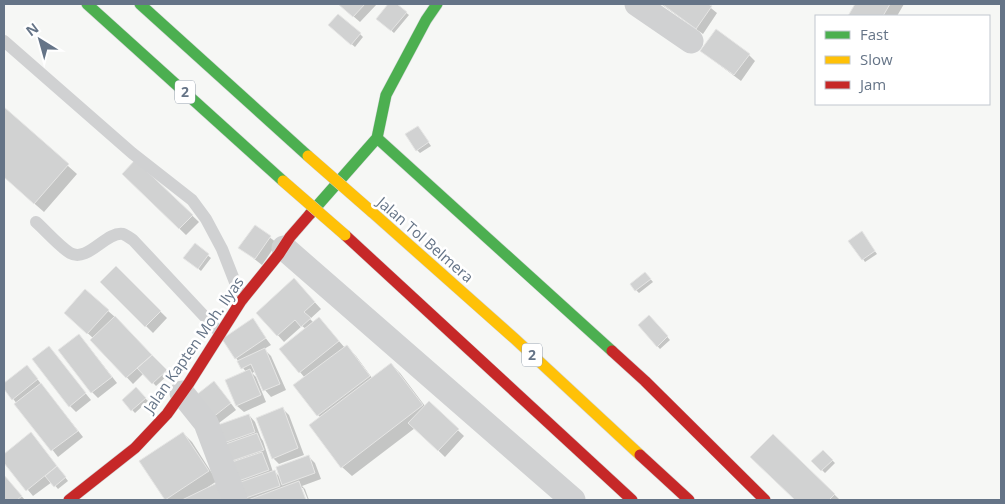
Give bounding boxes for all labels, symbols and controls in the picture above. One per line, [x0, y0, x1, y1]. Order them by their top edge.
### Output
north arrow [15, 15, 65, 65]
legend [815, 15, 990, 105]
text: N [22, 18, 42, 40]
text: Fast [860, 24, 889, 44]
text: Slow [860, 49, 893, 69]
text: Jam [858, 74, 886, 94]
road number: 2 [175, 80, 195, 104]
street label: Jalan Tol Belmera [372, 191, 478, 287]
street label: Jalan Kapten Moh. Ilyas [137, 272, 248, 418]
road number: 2 [522, 344, 542, 366]

